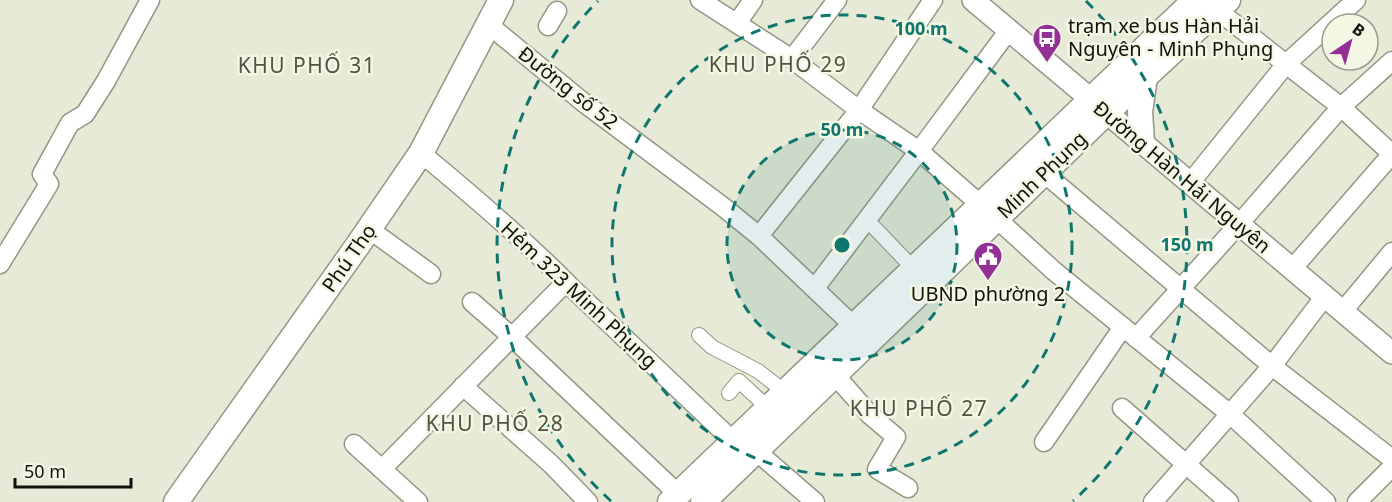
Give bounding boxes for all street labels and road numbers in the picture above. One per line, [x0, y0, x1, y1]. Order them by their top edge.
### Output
street label: Đường số 52 [513, 40, 624, 135]
street label: Đường Hàn Hải Nguyên [1088, 94, 1277, 259]
street label: Minh Phụng [991, 125, 1092, 224]
street label: Hẻm 323 Minh Phụng [495, 215, 663, 374]
street label: Phú Thọ [315, 218, 382, 297]

